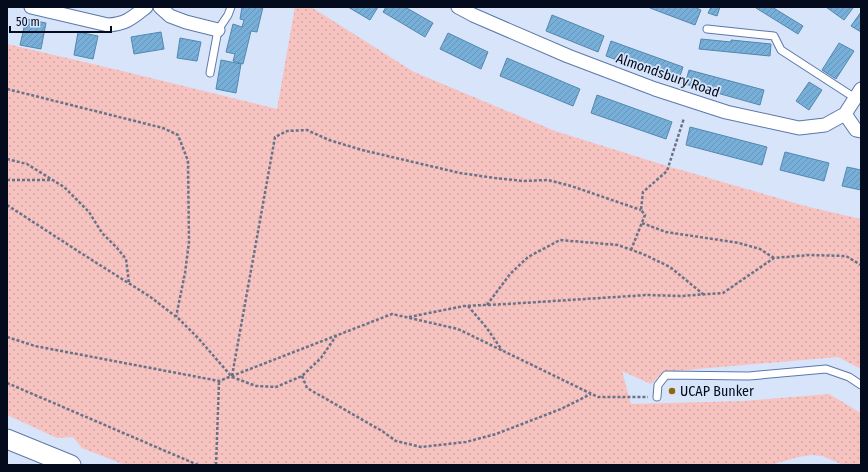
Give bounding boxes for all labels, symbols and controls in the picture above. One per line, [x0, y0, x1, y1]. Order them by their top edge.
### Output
scale bar [10, 8, 111, 34]
text: 50 m [16, 15, 40, 29]
street label: Almondsbury Road [614, 50, 722, 101]
place label: UCAP Bunker [680, 383, 754, 400]
marker: UCAP Bunker [667, 386, 677, 396]

